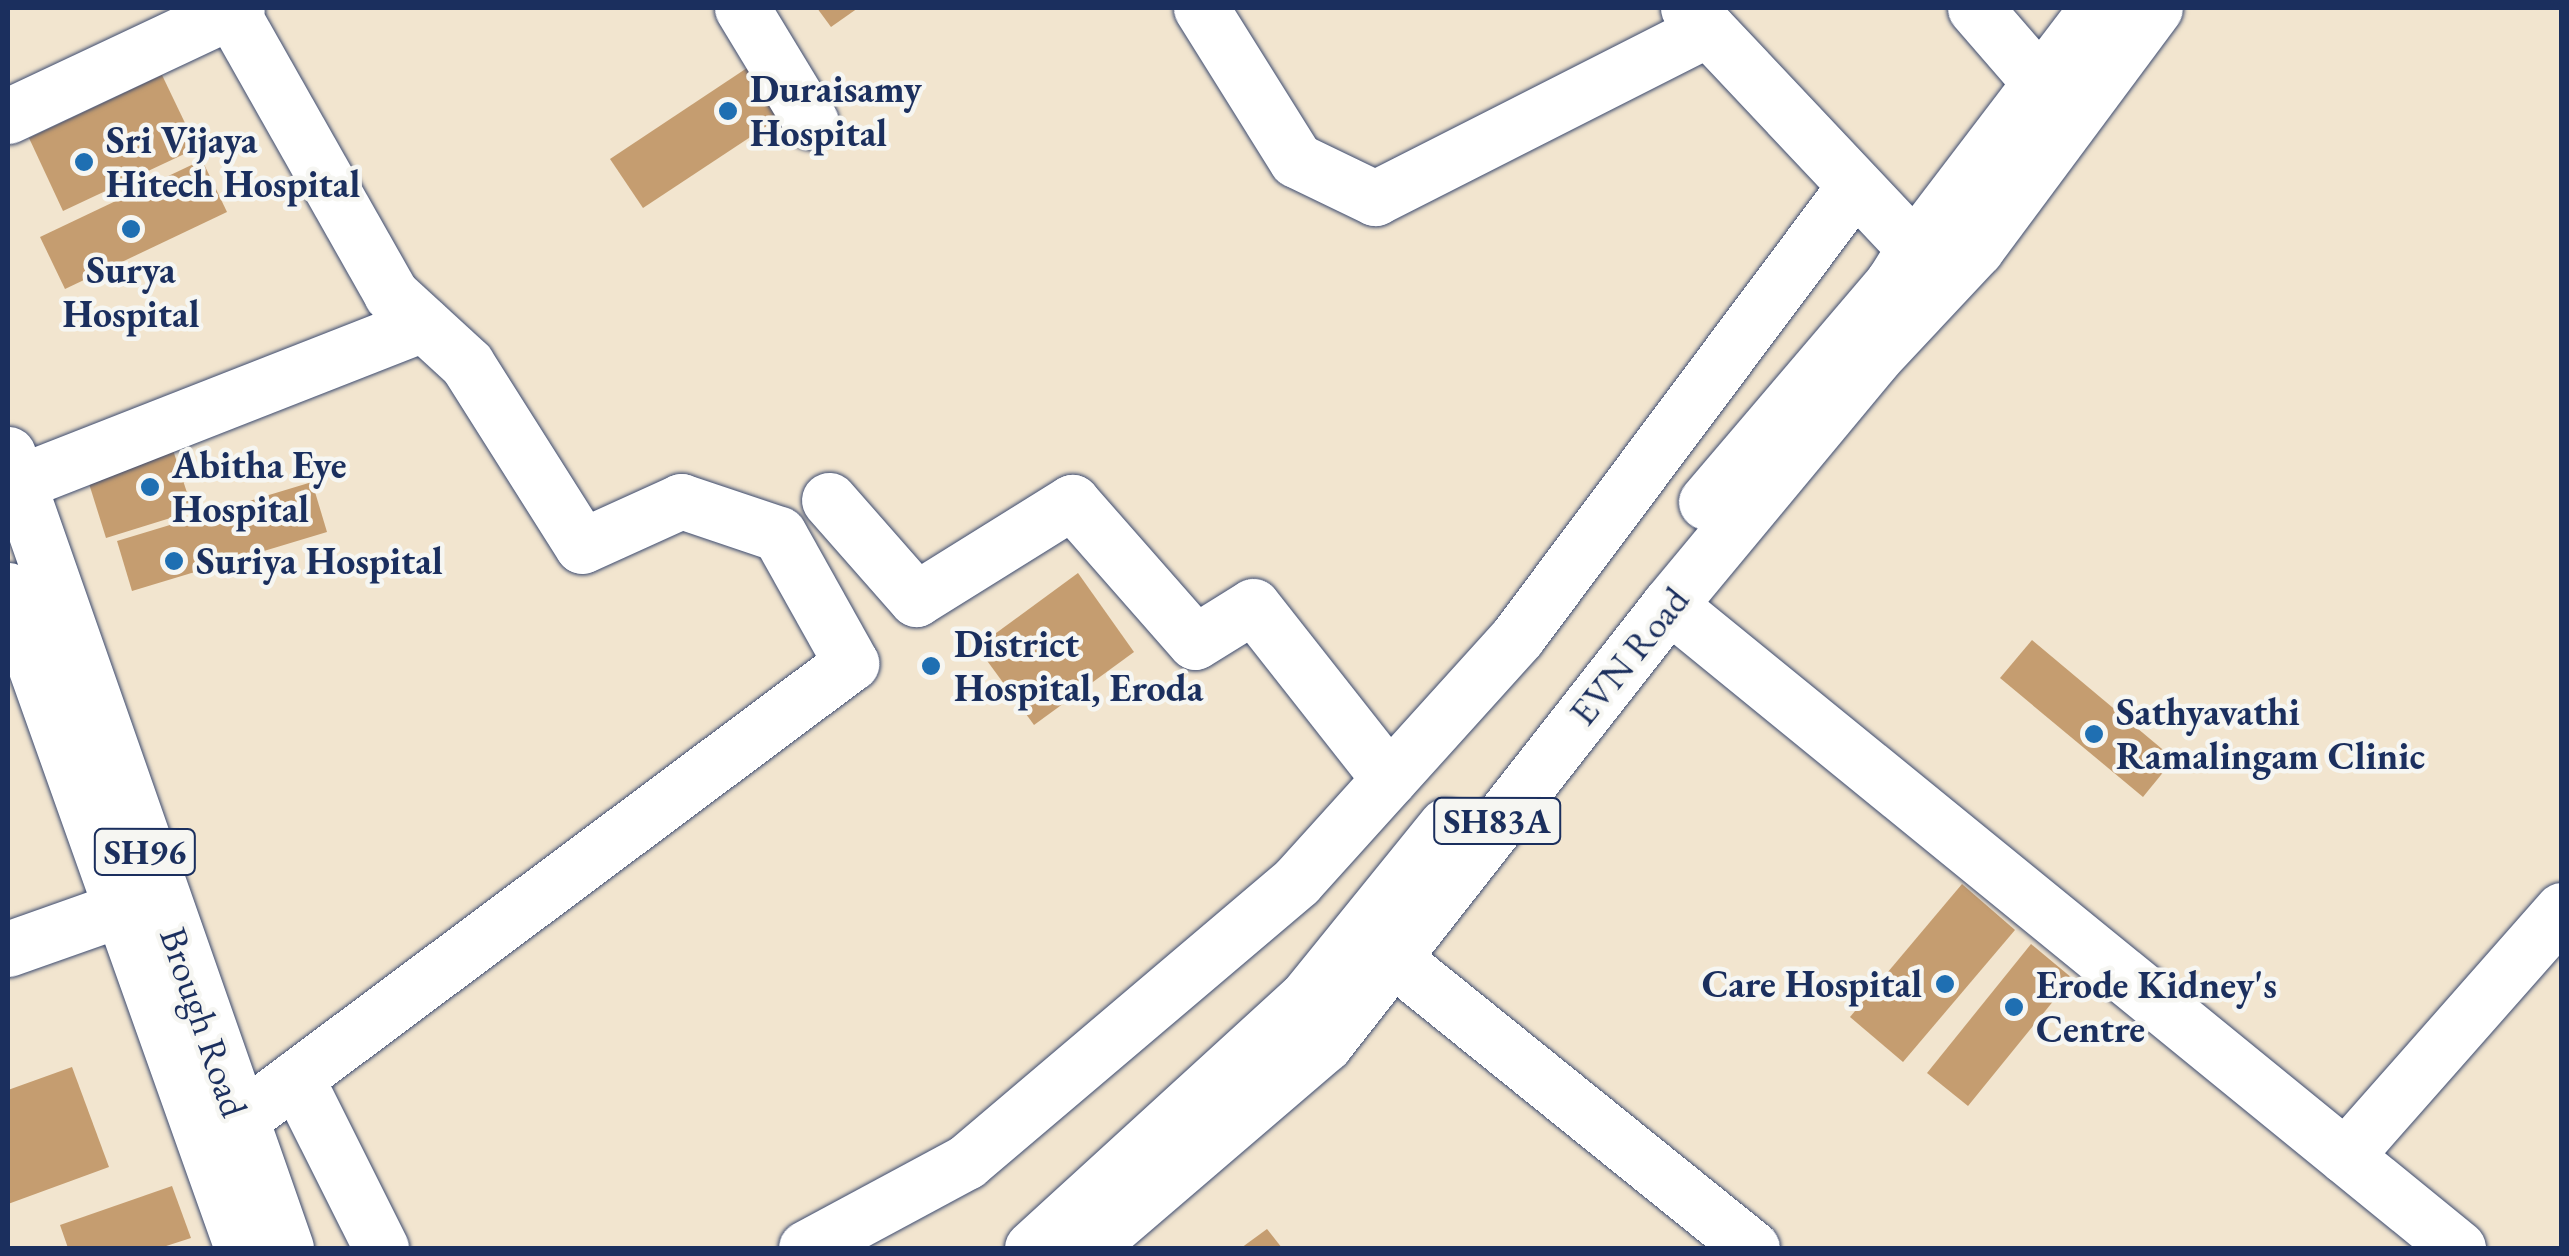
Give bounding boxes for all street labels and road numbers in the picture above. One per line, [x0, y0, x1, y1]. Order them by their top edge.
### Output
street label: EVN Road [1560, 578, 1698, 734]
road number: SH83A [1432, 791, 1562, 851]
road number: SH96 [92, 822, 198, 882]
street label: Brough Road [150, 921, 258, 1123]

